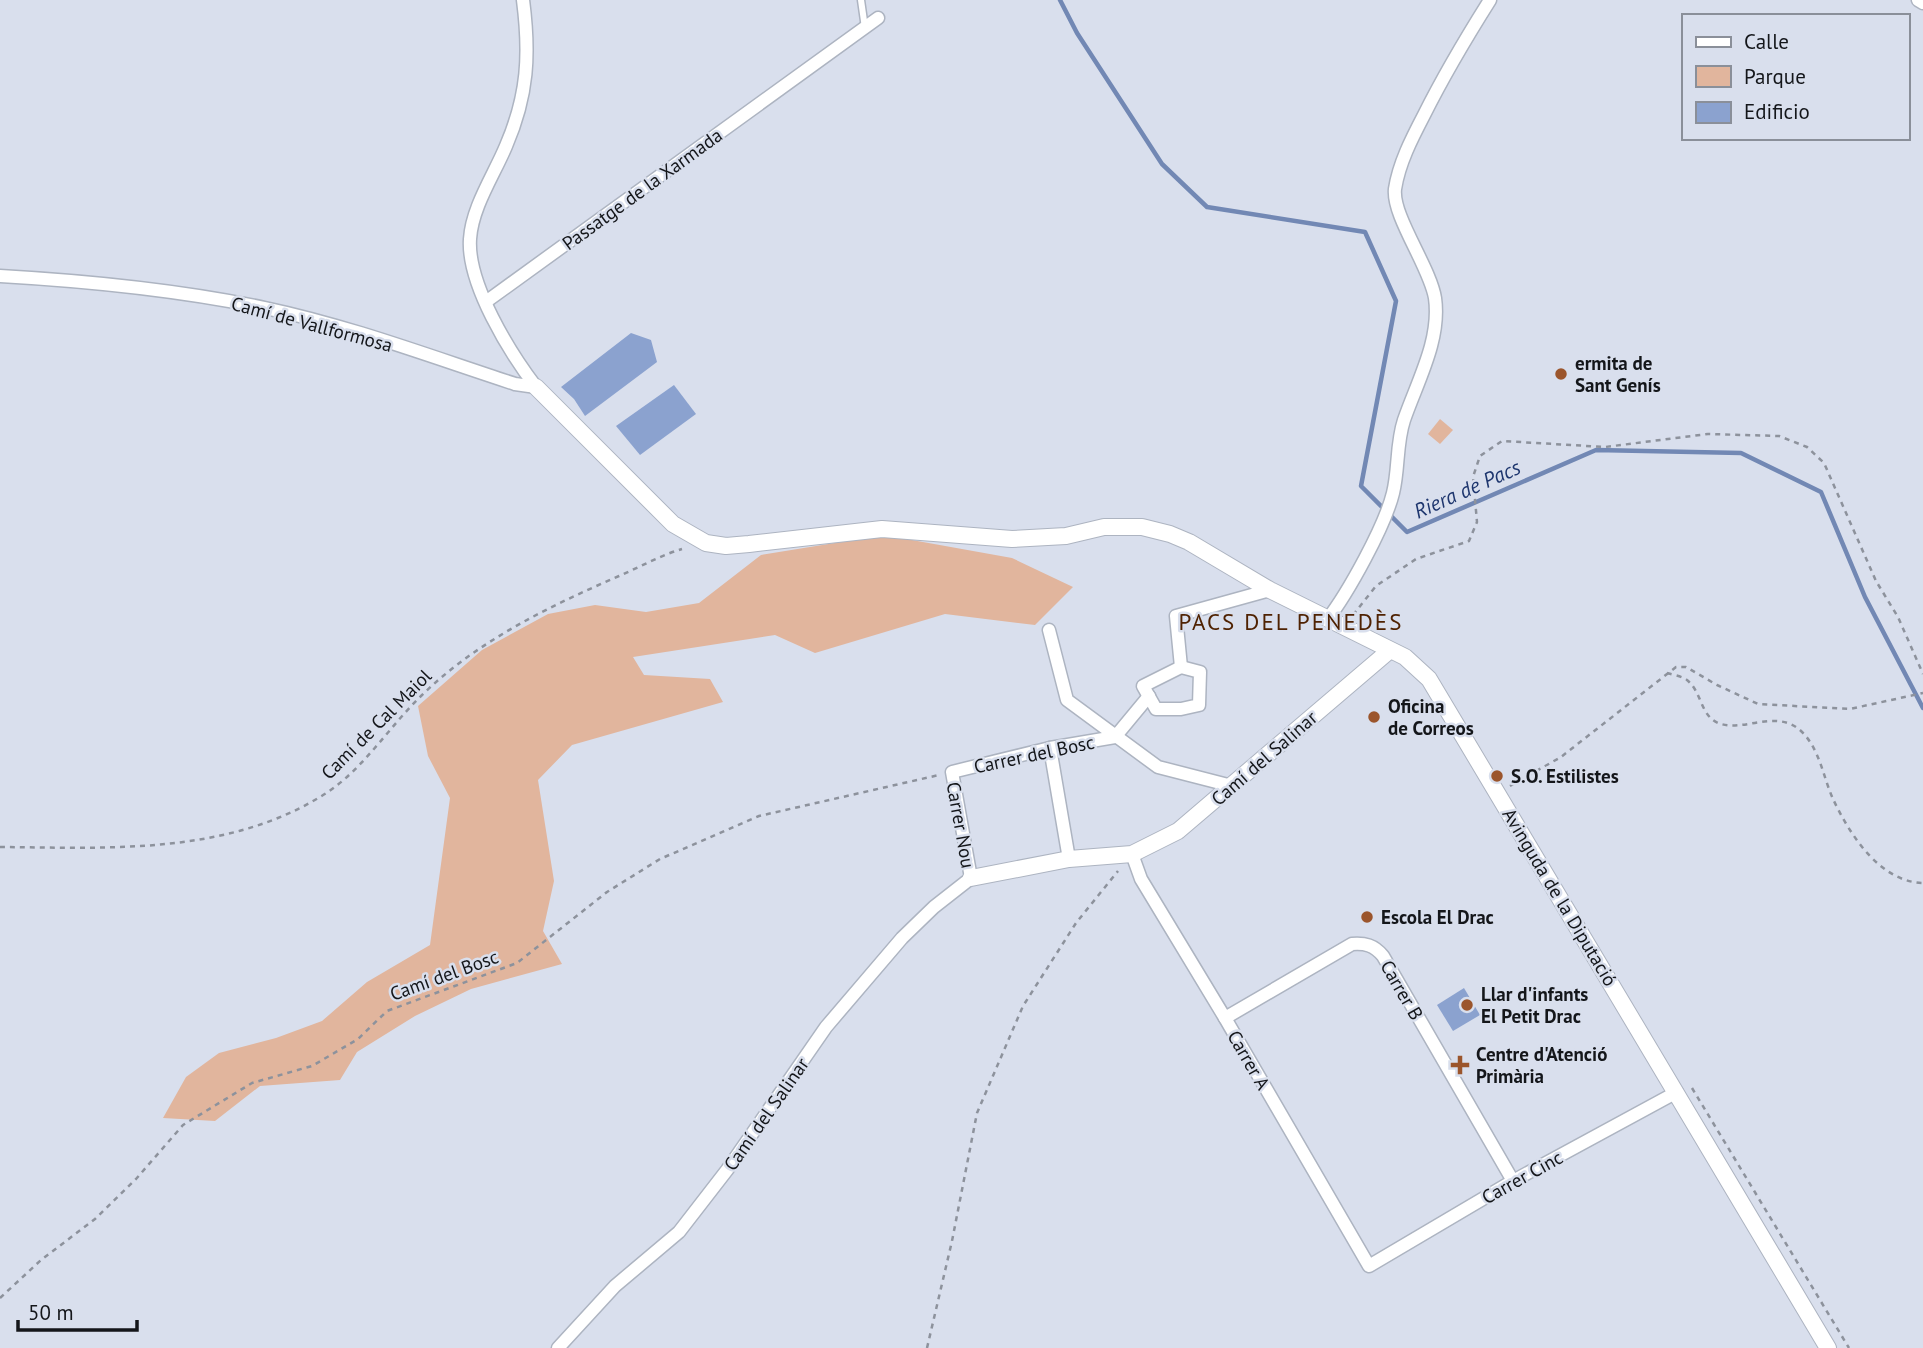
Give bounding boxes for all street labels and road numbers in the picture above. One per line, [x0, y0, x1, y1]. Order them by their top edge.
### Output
street label: Passatge de la Xarmada [557, 123, 727, 255]
street label: Camí de Vallformosa [229, 291, 395, 357]
street label: Camí de Cal Maiol [316, 663, 437, 784]
street label: Camí del Salinar [1206, 705, 1322, 811]
street label: Carrer del Bosc [972, 730, 1096, 778]
street label: Carrer Nou [942, 780, 980, 870]
street label: Avinguda de la Diputació [1497, 804, 1623, 990]
street label: Camí del Bosc [386, 944, 502, 1006]
street label: Carrer B [1375, 956, 1429, 1024]
street label: Carrer A [1222, 1026, 1276, 1094]
street label: Camí del Salinar [718, 1052, 814, 1175]
street label: Carrer Cinc [1477, 1145, 1567, 1209]

